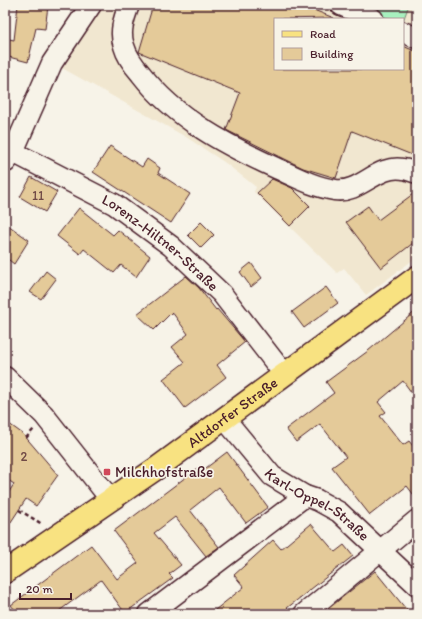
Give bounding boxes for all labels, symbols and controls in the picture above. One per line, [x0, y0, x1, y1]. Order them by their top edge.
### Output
legend [274, 18, 404, 70]
text: Road [310, 27, 336, 41]
text: Building [310, 47, 354, 61]
house number: 11 [32, 188, 44, 203]
street label: Lorenz-Hiltner-Straße [99, 190, 222, 295]
street label: Altdorfer Straße [184, 373, 281, 451]
house number: 2 [21, 449, 28, 464]
place label: Milchhofstraße [115, 463, 213, 481]
street label: Karl-Oppel-Straße [261, 465, 373, 545]
marker: Milchhofstraße [102, 467, 112, 477]
scale bar [20, 575, 71, 601]
text: 20 m [26, 582, 53, 596]

